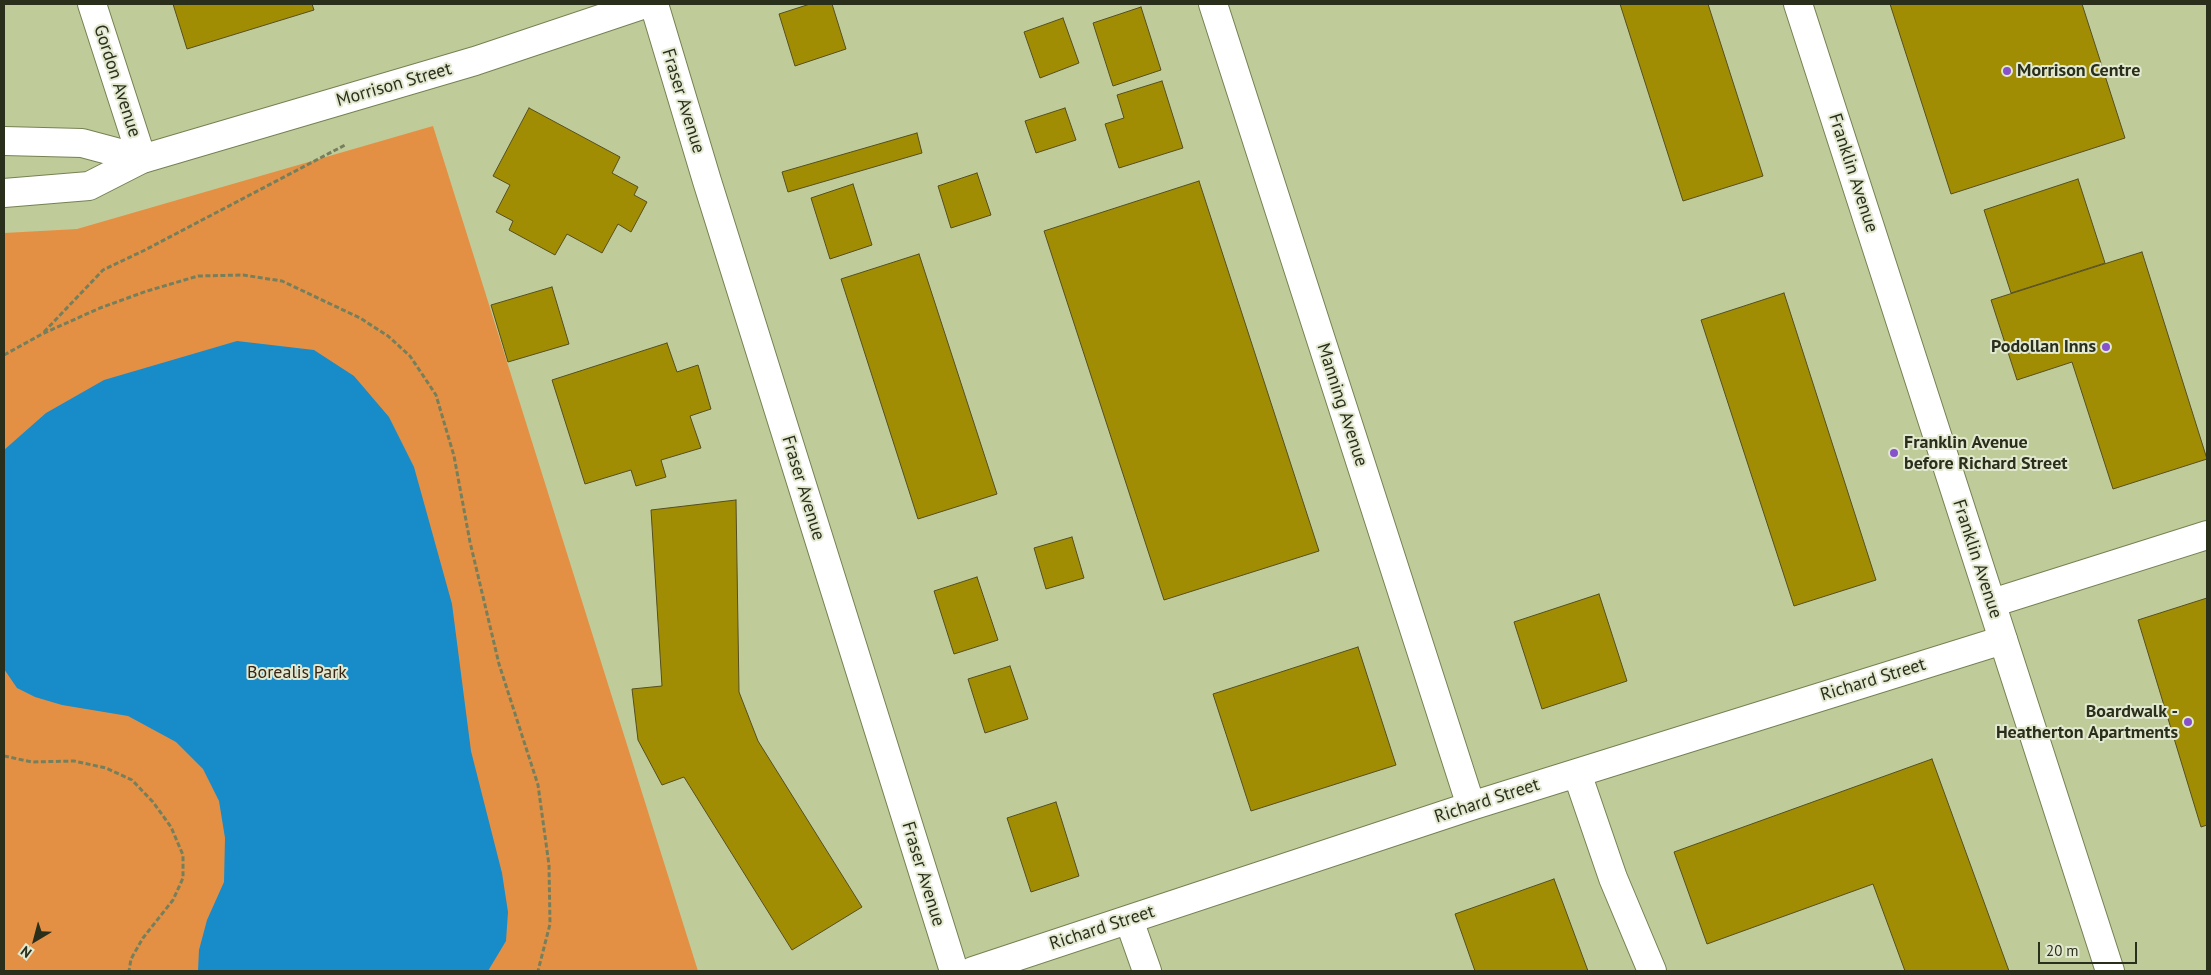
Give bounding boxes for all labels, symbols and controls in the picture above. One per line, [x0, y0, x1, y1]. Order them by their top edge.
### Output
street label: Gordon Avenue [89, 22, 145, 140]
street label: Fraser Avenue [657, 46, 709, 156]
street label: Morrison Street [334, 58, 454, 112]
place label: Morrison Centre [2017, 60, 2140, 82]
marker: Morrison Centre [2001, 65, 2013, 77]
street label: Franklin Avenue [1824, 111, 1882, 235]
place label: Podollan Inns [1991, 336, 2096, 358]
street label: Manning Avenue [1312, 341, 1372, 469]
marker: Podollan Inns [2100, 341, 2112, 353]
place label: Franklin Avenue before Richard Street [1904, 432, 2068, 474]
street label: Fraser Avenue [777, 433, 829, 543]
marker: Franklin Avenue before Richard Street [1888, 447, 1900, 459]
street label: Franklin Avenue [1948, 497, 2006, 621]
street label: Richard Street [1818, 654, 1928, 706]
park label: Borealis Park [247, 662, 347, 684]
place label: Boardwalk - Heatherton Apartments [1996, 701, 2178, 744]
marker: Boardwalk - Heatherton Apartments [2182, 716, 2194, 728]
street label: Richard Street [1432, 774, 1542, 828]
street label: Fraser Avenue [897, 819, 949, 929]
street label: Richard Street [1047, 901, 1157, 955]
north arrow [10, 915, 60, 965]
scale bar [2041, 932, 2140, 964]
text: 20 m [2046, 941, 2079, 960]
text: N [17, 942, 35, 962]

